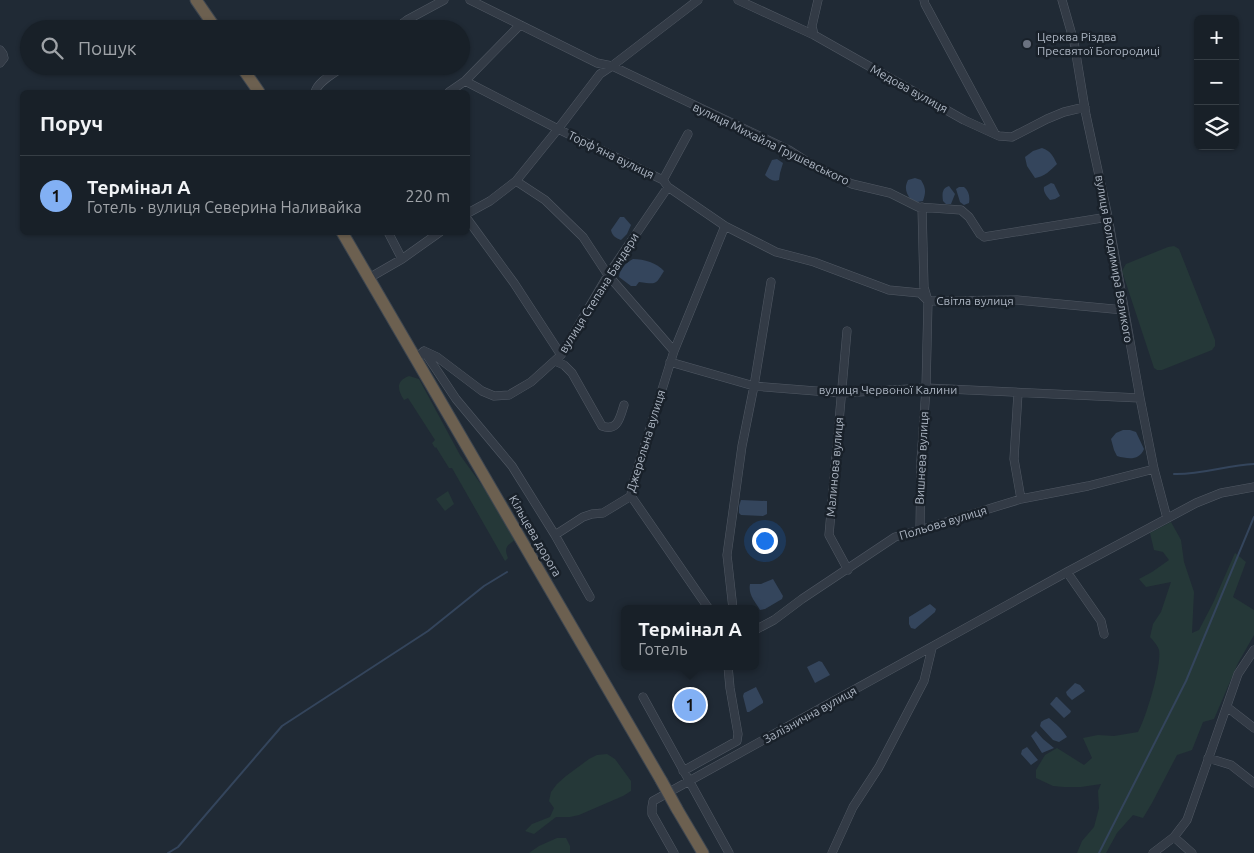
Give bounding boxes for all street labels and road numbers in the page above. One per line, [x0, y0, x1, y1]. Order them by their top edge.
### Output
street label: Медова вулиця [868, 62, 950, 115]
street label: вулиця Михайла Грушевського [691, 100, 852, 187]
street label: Торф'яна вулиця [566, 128, 656, 181]
street label: вулиця Володимира Великого [1093, 174, 1136, 344]
street label: вулиця Степана Бандери [556, 230, 641, 355]
street label: Світла вулиця [936, 294, 1014, 307]
street label: вулиця Червоної Калини [819, 383, 957, 396]
street label: Джерельна вулиця [624, 388, 667, 494]
street label: Вишнева вулиця [913, 411, 930, 505]
street label: Малинова вулиця [824, 417, 845, 517]
street label: Кільцева дорога [507, 493, 564, 579]
street label: Польова вулиця [898, 503, 988, 542]
street label: Залізнична вулиця [761, 684, 859, 746]

